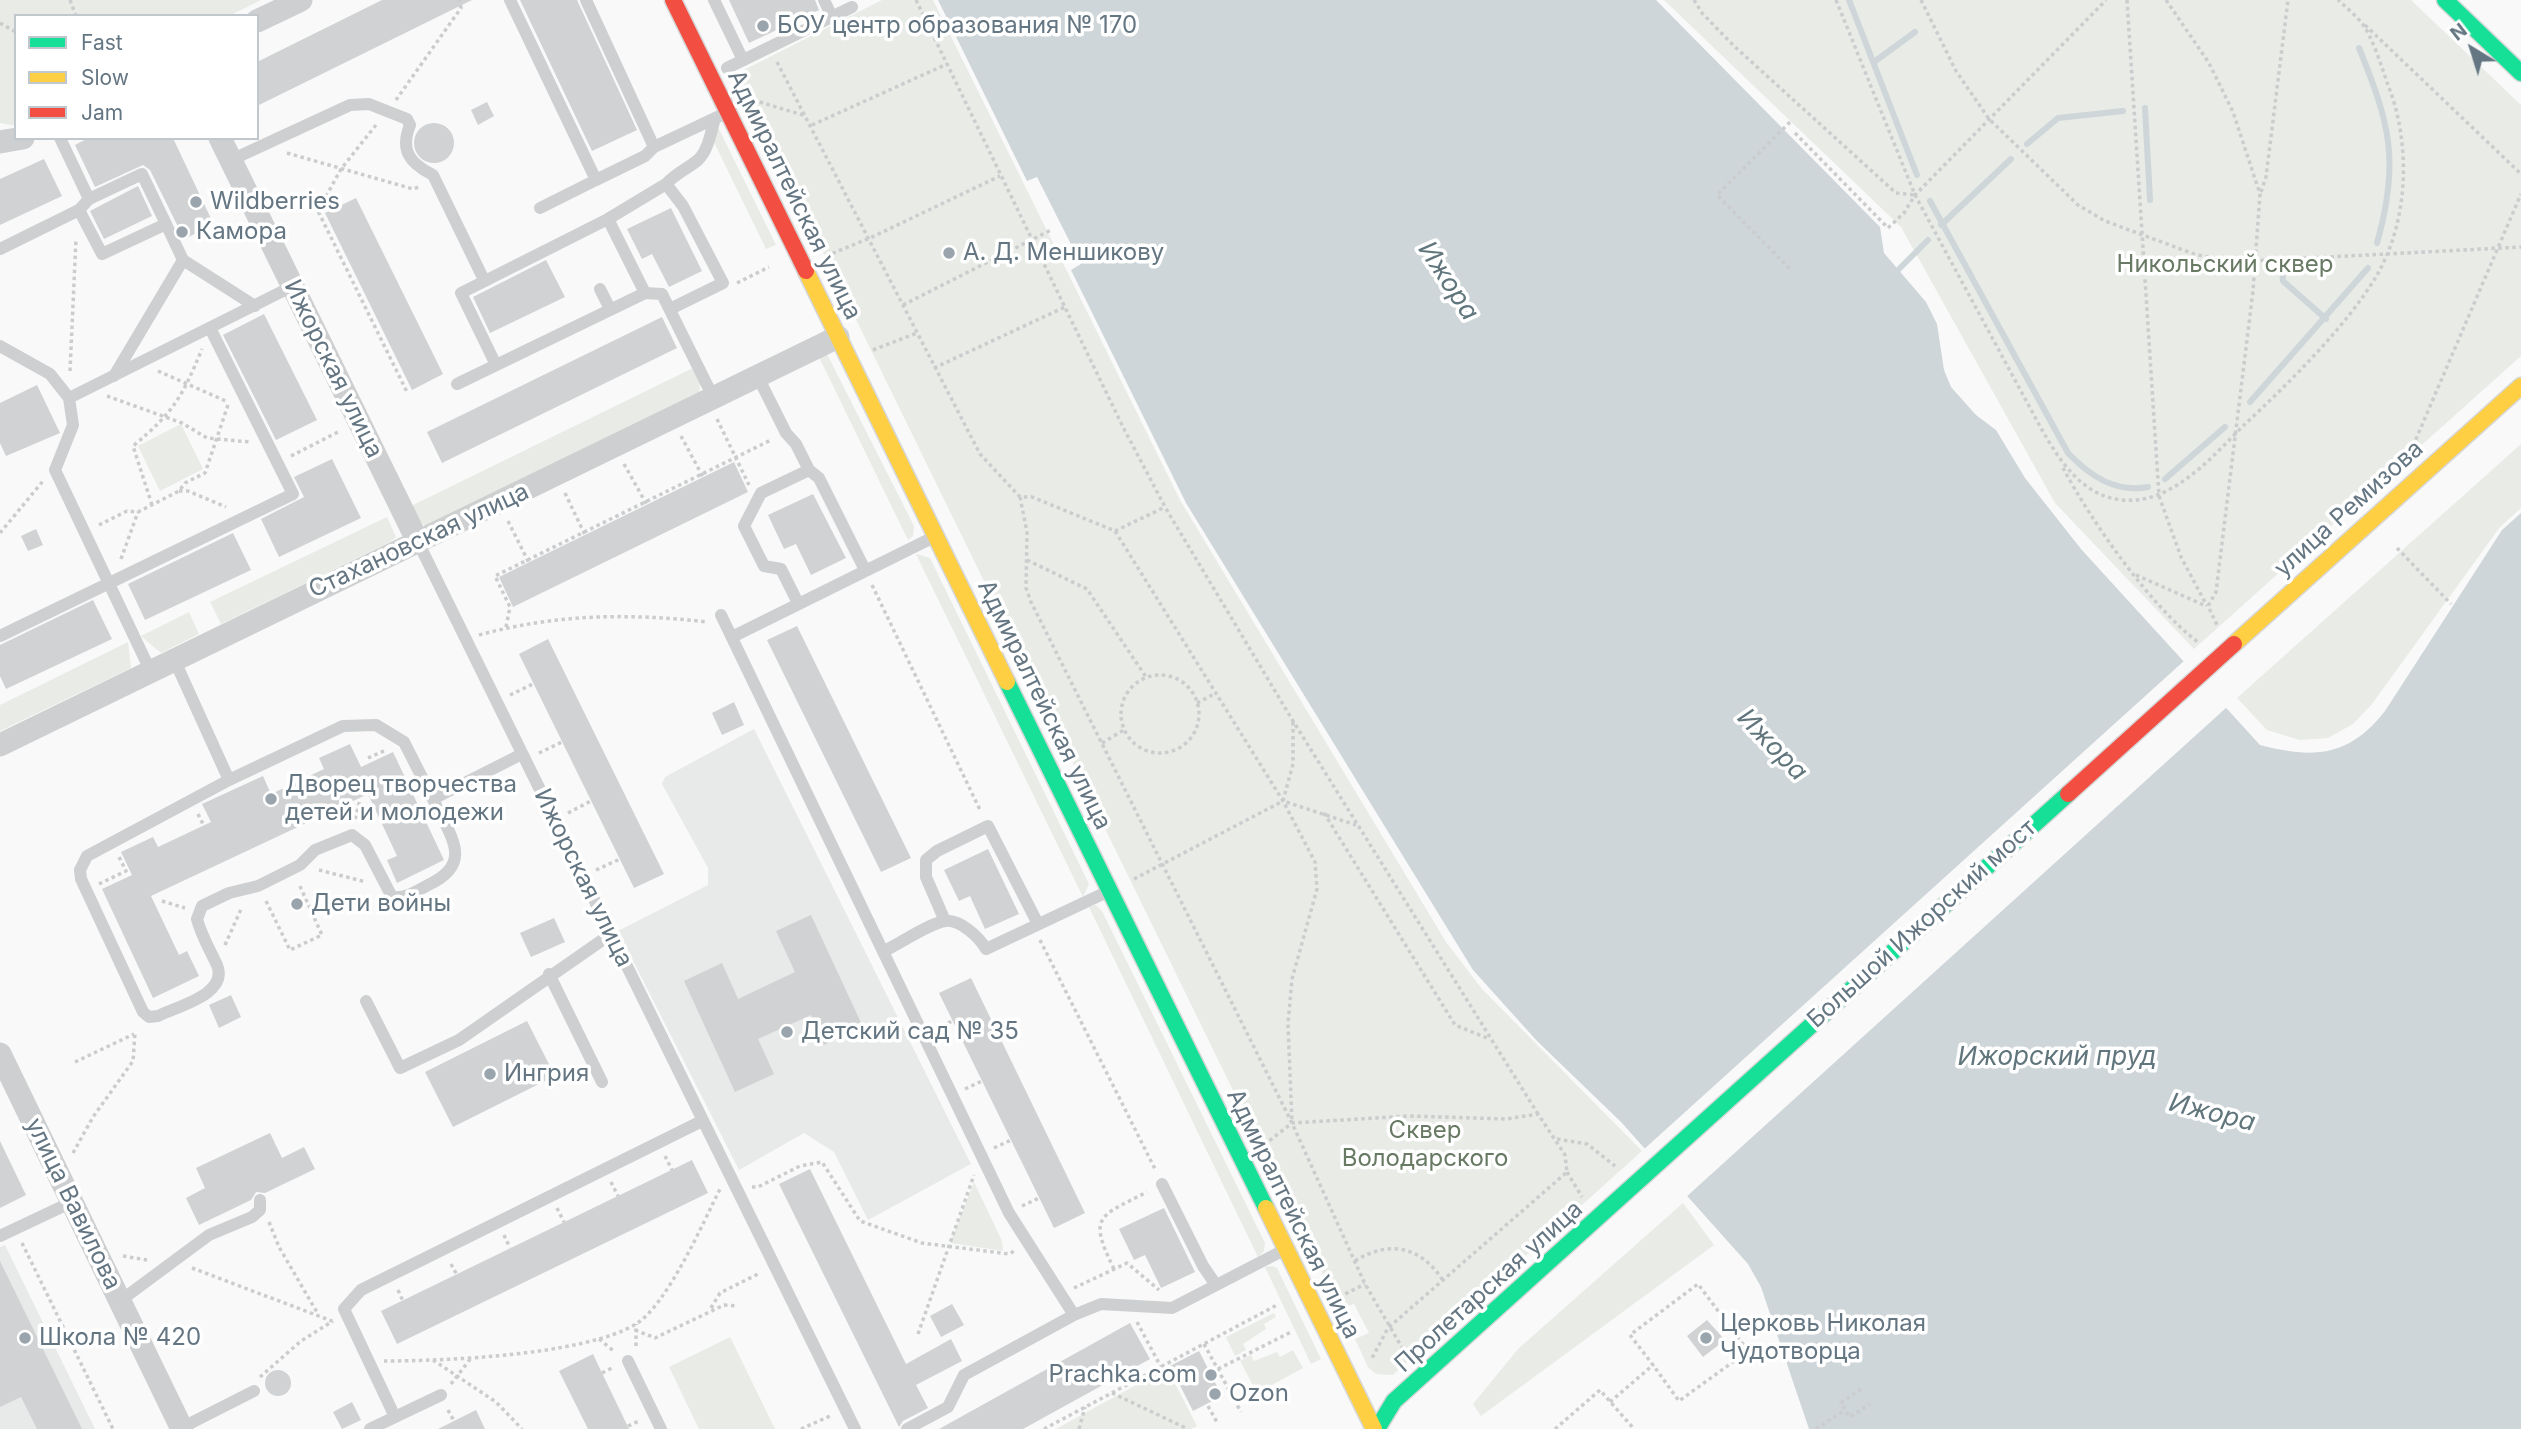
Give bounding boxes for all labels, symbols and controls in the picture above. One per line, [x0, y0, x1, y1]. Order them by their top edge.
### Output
place label: БОУ центр образования № 170 [777, 12, 1137, 40]
legend [14, 14, 259, 140]
north arrow [2437, 14, 2507, 84]
marker: БОУ центр образования № 170 [755, 18, 771, 34]
text: N [2446, 19, 2472, 46]
text: Fast [81, 30, 123, 55]
text: Slow [81, 65, 129, 90]
street label: Адмиралтейская улица [721, 66, 867, 324]
text: Jam [81, 100, 123, 125]
place label: Wildberries [210, 188, 340, 216]
marker: Wildberries [188, 194, 204, 210]
place label: Камора [196, 218, 287, 246]
marker: Камора [174, 224, 190, 240]
water label: Ижора [1411, 236, 1485, 326]
place label: А. Д. Меншикову [963, 239, 1164, 267]
marker: А. Д. Меншикову [941, 245, 957, 261]
park label: Никольский сквер [2117, 251, 2333, 279]
street label: Ижорская улица [277, 275, 389, 463]
street label: улица Ремизова [2269, 435, 2429, 583]
street label: Стахановская улица [304, 477, 534, 605]
street label: Адмиралтейская улица [971, 576, 1117, 834]
water label: Ижора [1730, 703, 1814, 787]
place label: Дворец творчества детей и молодежи [285, 771, 517, 827]
street label: Ижорская улица [527, 784, 639, 972]
marker: Дворец творчества детей и молодежи [263, 791, 279, 807]
street label: Большой Ижорский мост [1802, 814, 2042, 1034]
place label: Дети войны [311, 890, 451, 918]
marker: Дети войны [289, 896, 305, 912]
place label: Детский сад № 35 [801, 1018, 1019, 1046]
marker: Детский сад № 35 [779, 1024, 795, 1040]
water label: Ижорский пруд [1957, 1041, 2157, 1073]
place label: Ингрия [504, 1060, 589, 1088]
marker: Ингрия [482, 1066, 498, 1082]
street label: Адмиралтейская улица [1220, 1085, 1366, 1343]
water label: Ижора [2166, 1087, 2258, 1139]
street label: улица Вавилова [19, 1114, 127, 1294]
park label: Сквер Володарского [1342, 1117, 1508, 1173]
street label: Пролетарская улица [1389, 1195, 1589, 1379]
place label: Церковь Николая Чудотворца [1720, 1310, 1926, 1366]
place label: Школа № 420 [39, 1324, 201, 1352]
marker: Школа № 420 [17, 1330, 33, 1346]
marker: Церковь Николая Чудотворца [1698, 1330, 1714, 1346]
place label: Prachka.com [1049, 1361, 1197, 1389]
marker: Prachka.com [1203, 1367, 1219, 1383]
place label: Ozon [1229, 1380, 1289, 1408]
marker: Ozon [1207, 1386, 1223, 1402]

